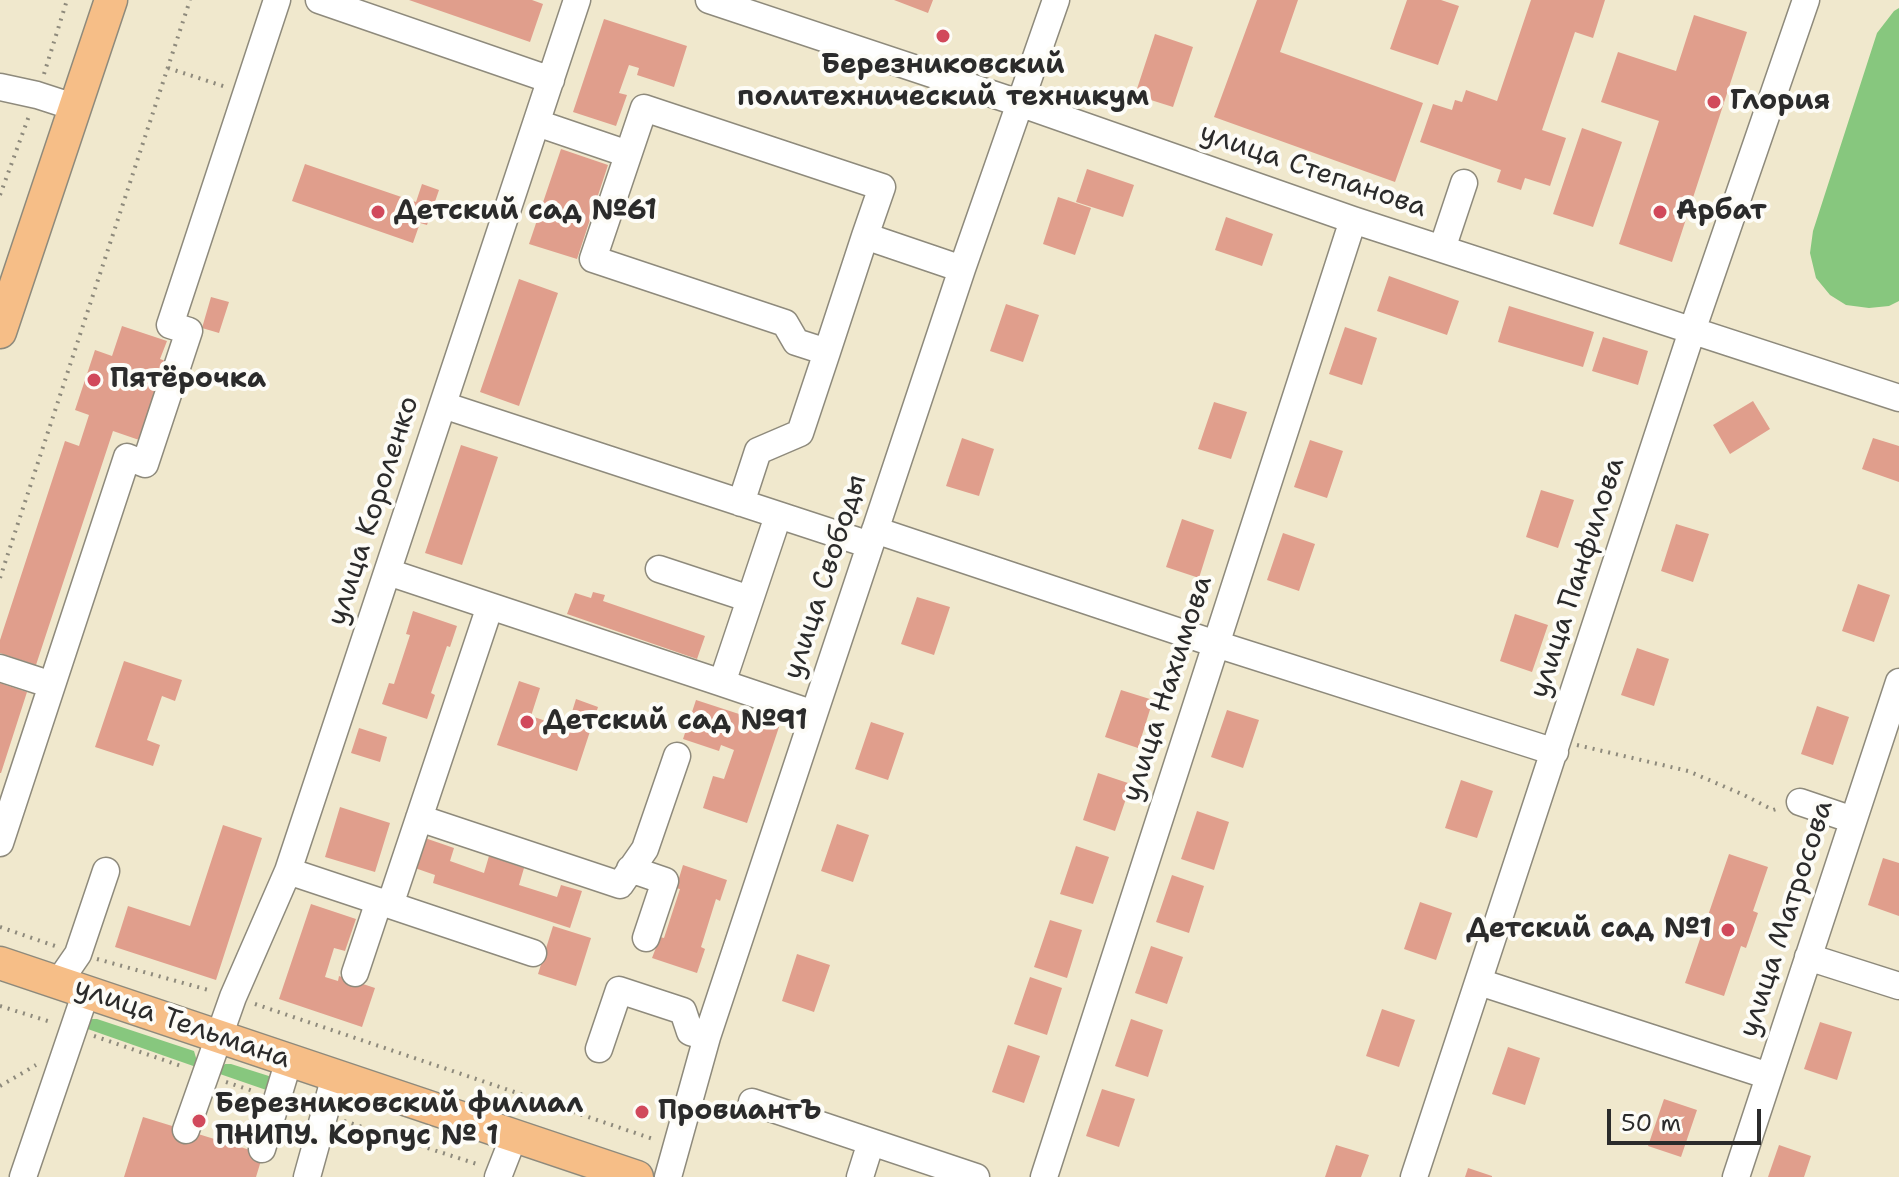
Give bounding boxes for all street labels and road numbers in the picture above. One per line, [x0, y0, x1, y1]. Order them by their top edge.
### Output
street label: улица Степанова [1195, 116, 1431, 226]
street label: улица Короленко [321, 392, 427, 630]
street label: улица Панфилова [1523, 453, 1633, 703]
street label: улица Свободы [777, 470, 875, 684]
street label: улица Нахимова [1116, 572, 1220, 806]
street label: улица Матросова [1733, 796, 1841, 1042]
street label: улица Тельмана [70, 971, 294, 1077]

